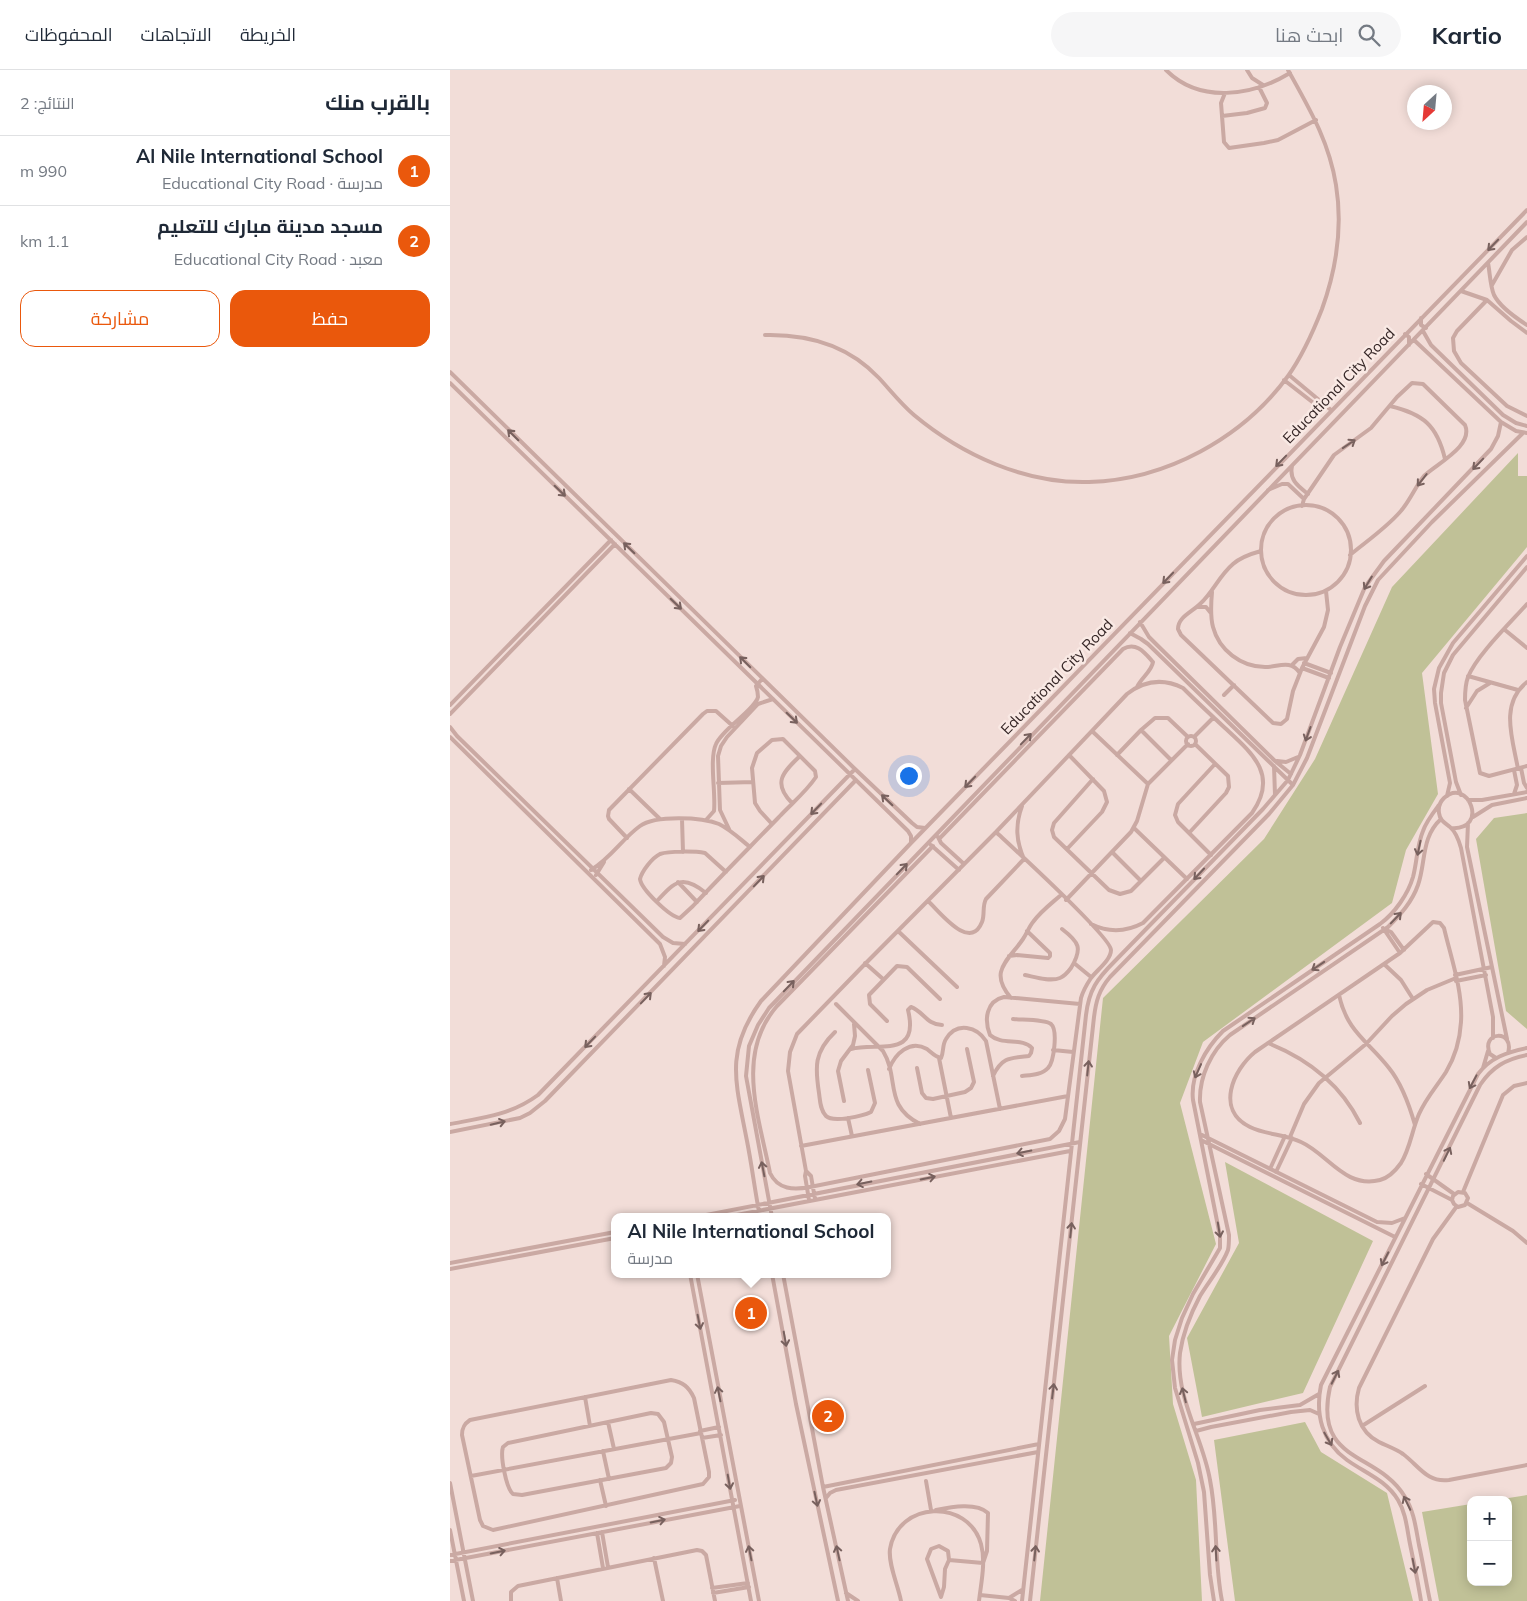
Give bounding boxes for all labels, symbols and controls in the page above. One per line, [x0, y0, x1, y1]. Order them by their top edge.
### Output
search box [1051, 12, 1401, 57]
text: Kartio [1431, 20, 1502, 50]
icon: search [1355, 21, 1383, 49]
text: المحفوظات [25, 23, 113, 46]
text: الاتجاهات [141, 23, 212, 46]
text: الخريطة [240, 23, 296, 46]
text: ابحث هنا [1275, 23, 1343, 47]
north arrow [1407, 85, 1452, 130]
text: بالقرب منك [325, 89, 430, 115]
text: النتائج: 2 [20, 93, 75, 113]
text: Al Nile International School [136, 144, 383, 168]
text: 990 m [20, 161, 67, 181]
text: 1 [409, 161, 419, 181]
text: مدرسة · Educational City Road [162, 173, 383, 193]
text: مسجد مدينة مبارك للتعليم [157, 214, 383, 238]
text: 1.1 km [20, 231, 69, 251]
text: 2 [409, 231, 419, 251]
one-way arrow [1487, 239, 1499, 251]
text: معبد · Educational City Road [174, 249, 383, 269]
button: مشاركة [20, 290, 220, 347]
button: حفظ [230, 290, 430, 347]
street label: Educational City Road [1279, 324, 1399, 447]
one-way arrow [508, 429, 520, 441]
one-way arrow [1342, 438, 1356, 449]
one-way arrow [1275, 455, 1287, 467]
one-way arrow [1472, 458, 1484, 470]
one-way arrow [1417, 473, 1428, 486]
one-way arrow [554, 485, 566, 497]
one-way arrow [623, 542, 636, 554]
one-way arrow [1162, 571, 1174, 584]
one-way arrow [1362, 575, 1372, 589]
one-way arrow [670, 598, 682, 610]
street label: Educational City Road [997, 615, 1117, 738]
one-way arrow [739, 656, 751, 669]
one-way arrow [786, 712, 799, 724]
one-way arrow [1303, 726, 1312, 741]
one-way arrow [1020, 734, 1032, 746]
your location [896, 763, 922, 789]
one-way arrow [964, 776, 976, 788]
one-way arrow [881, 794, 893, 806]
one-way arrow [810, 803, 822, 815]
one-way arrow [1413, 840, 1423, 856]
one-way arrow [896, 863, 908, 875]
one-way arrow [1193, 868, 1205, 881]
one-way arrow [753, 875, 765, 887]
one-way arrow [1390, 912, 1402, 924]
one-way arrow [697, 920, 709, 932]
one-way arrow [1311, 961, 1325, 972]
one-way arrow [783, 980, 795, 992]
one-way arrow [640, 991, 652, 1004]
one-way arrow [1242, 1016, 1256, 1027]
one-way arrow [584, 1036, 596, 1049]
one-way arrow [1083, 1060, 1093, 1076]
one-way arrow [1192, 1063, 1202, 1078]
one-way arrow [1468, 1074, 1478, 1089]
one-way arrow [489, 1117, 505, 1127]
one-way arrow [1443, 1147, 1452, 1162]
one-way arrow [1016, 1148, 1032, 1158]
one-way arrow [758, 1161, 768, 1177]
one-way arrow [920, 1172, 936, 1182]
one-way arrow [857, 1179, 873, 1189]
popup [611, 1213, 891, 1278]
text: Al Nile International School [628, 1219, 874, 1243]
one-way arrow [1066, 1222, 1076, 1238]
one-way arrow [1214, 1222, 1224, 1238]
text: مدرسة [628, 1248, 673, 1268]
one-way arrow [1380, 1251, 1390, 1266]
pin: 1 [735, 1294, 767, 1332]
one-way arrow [695, 1314, 705, 1330]
one-way arrow [780, 1331, 790, 1347]
one-way arrow [1331, 1370, 1340, 1385]
one-way arrow [1048, 1383, 1058, 1399]
one-way arrow [714, 1386, 724, 1402]
one-way arrow [1179, 1387, 1188, 1403]
pin: 2 [812, 1397, 844, 1435]
one-way arrow [1324, 1431, 1334, 1445]
one-way arrow [724, 1474, 734, 1490]
one-way arrow [812, 1490, 822, 1506]
one-way arrow [1402, 1495, 1412, 1510]
map controls [1467, 1496, 1512, 1586]
button: + [1467, 1496, 1512, 1541]
one-way arrow [649, 1516, 665, 1526]
button: − [1467, 1541, 1512, 1586]
one-way arrow [1030, 1545, 1040, 1561]
one-way arrow [1211, 1545, 1220, 1561]
one-way arrow [489, 1546, 505, 1556]
one-way arrow [744, 1546, 754, 1562]
one-way arrow [833, 1546, 842, 1562]
one-way arrow [1410, 1558, 1420, 1574]

